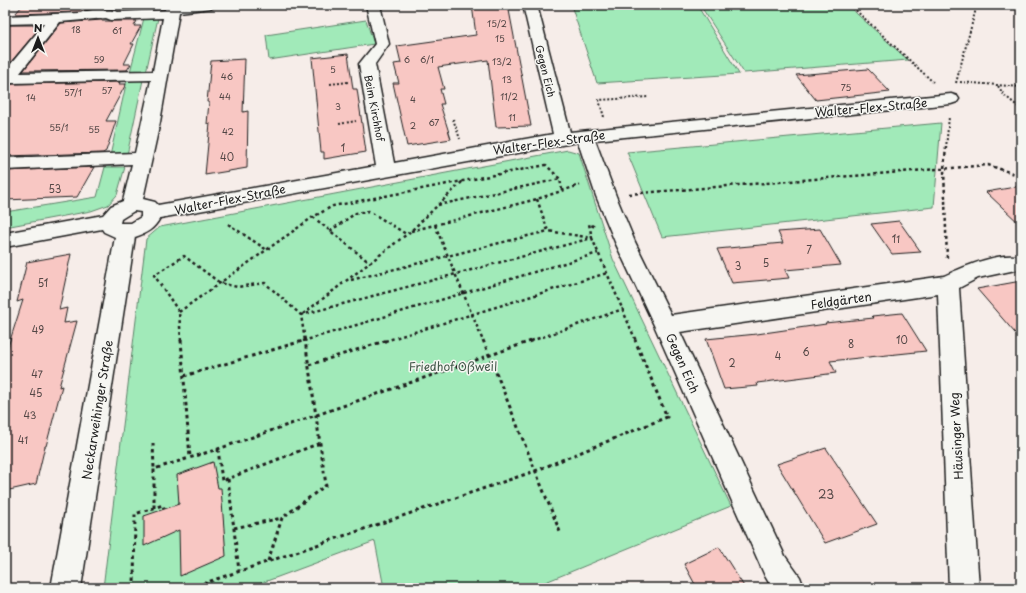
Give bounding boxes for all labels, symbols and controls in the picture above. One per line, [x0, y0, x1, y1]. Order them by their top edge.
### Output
house number: 15/2 [487, 16, 507, 30]
north arrow [18, 18, 58, 58]
text: N [34, 19, 43, 36]
house number: 18 [71, 22, 81, 36]
house number: 61 [112, 23, 122, 37]
house number: 15 [495, 31, 505, 45]
street label: Gegen Eich [532, 43, 560, 99]
house number: 59 [93, 52, 105, 66]
house number: 6 [404, 52, 410, 66]
house number: 6/1 [420, 52, 434, 66]
house number: 13/2 [492, 54, 512, 68]
house number: 5 [330, 62, 336, 76]
house number: 46 [221, 69, 233, 83]
house number: 13 [502, 72, 512, 86]
street label: Beim Kirchhof [361, 73, 389, 144]
house number: 75 [841, 80, 851, 94]
house number: 57 [102, 83, 112, 97]
house number: 57/1 [64, 85, 82, 99]
house number: 44 [219, 89, 231, 103]
house number: 11/2 [500, 89, 518, 103]
house number: 14 [26, 90, 36, 104]
house number: 4 [410, 92, 416, 106]
street label: Walter-Flex-Straße [814, 93, 928, 121]
house number: 3 [335, 99, 341, 113]
house number: 11 [508, 110, 516, 124]
house number: 67 [428, 115, 440, 129]
house number: 2 [410, 118, 416, 132]
house number: 55/1 [49, 120, 69, 134]
house number: 55 [88, 122, 100, 136]
house number: 42 [222, 124, 234, 138]
street label: Walter-Flex-Straße [492, 125, 606, 159]
house number: 1 [341, 140, 345, 155]
house number: 40 [220, 149, 234, 164]
street label: Walter-Flex-Straße [173, 179, 287, 219]
house number: 53 [49, 181, 61, 196]
house number: 11 [892, 231, 900, 246]
house number: 7 [806, 242, 812, 257]
house number: 5 [763, 255, 769, 270]
house number: 3 [735, 258, 741, 273]
house number: 51 [38, 275, 48, 290]
street label: Feldgärten [809, 287, 873, 313]
house number: 49 [32, 322, 44, 337]
street label: Gegen Eich [662, 330, 704, 396]
house number: 10 [896, 332, 908, 347]
house number: 8 [848, 336, 854, 351]
street label: Neckarweihinger Straße [77, 339, 117, 481]
house number: 6 [802, 344, 810, 359]
house number: 4 [775, 348, 782, 363]
house number: 2 [728, 355, 736, 370]
park label: Friedhof Oßweil [409, 357, 497, 375]
house number: 47 [31, 366, 44, 381]
house number: 45 [30, 385, 42, 400]
street label: Häusinger Weg [945, 392, 967, 480]
house number: 43 [24, 407, 37, 422]
house number: 41 [18, 432, 28, 447]
house number: 23 [818, 485, 834, 503]

